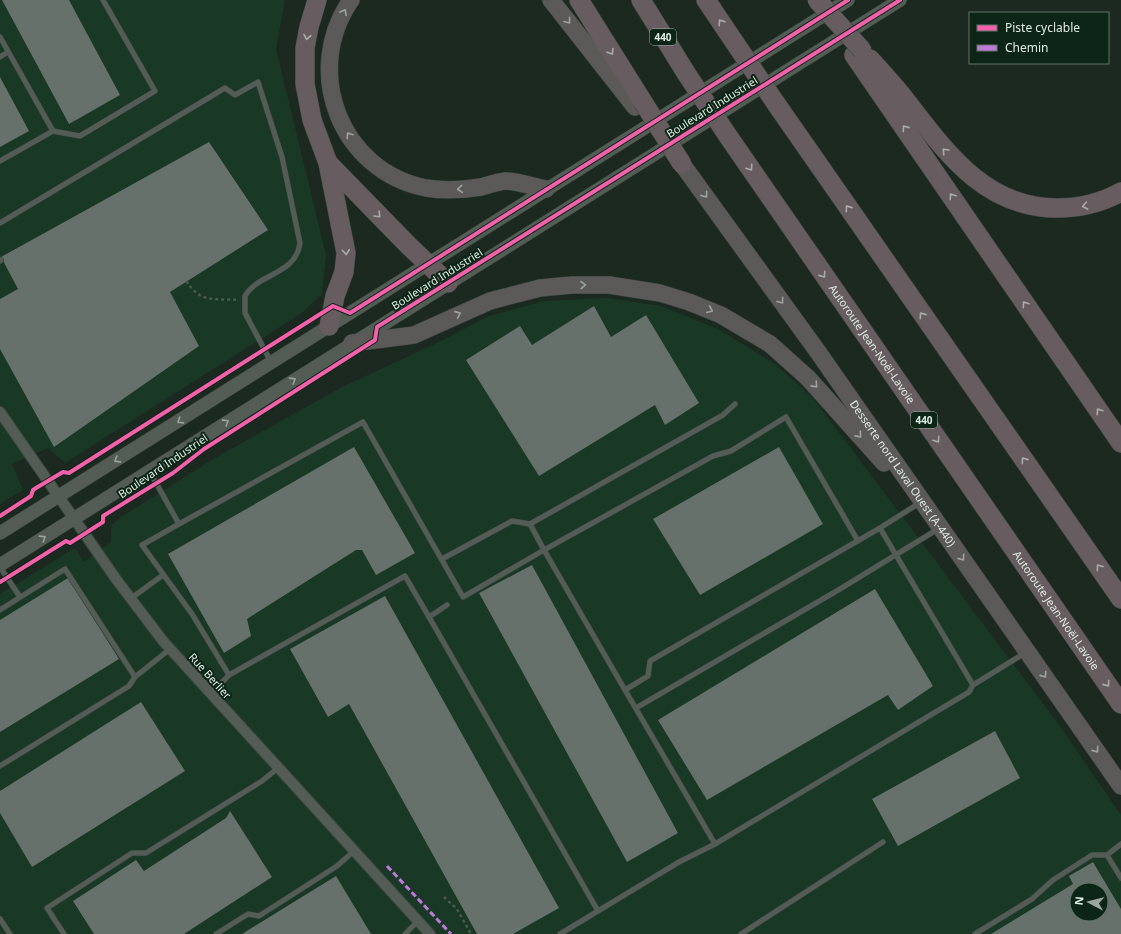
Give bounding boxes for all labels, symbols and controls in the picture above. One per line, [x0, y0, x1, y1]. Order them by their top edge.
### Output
one-way arrow [339, 8, 347, 16]
legend [969, 12, 1109, 64]
one-way arrow [563, 17, 570, 24]
one-way arrow [718, 19, 725, 26]
text: Piste cyclable [1005, 19, 1080, 36]
road number: 440 [650, 29, 676, 45]
one-way arrow [303, 34, 311, 41]
text: Chemin [1005, 39, 1049, 56]
one-way arrow [606, 48, 614, 55]
street label: Boulevard Industriel [663, 72, 760, 141]
one-way arrow [903, 126, 910, 133]
one-way arrow [346, 132, 354, 139]
one-way arrow [942, 148, 949, 155]
one-way arrow [745, 164, 753, 171]
one-way arrow [457, 185, 463, 194]
one-way arrow [700, 191, 707, 198]
one-way arrow [950, 194, 957, 201]
one-way arrow [1082, 201, 1088, 209]
one-way arrow [846, 206, 853, 213]
one-way arrow [373, 210, 381, 218]
street label: Boulevard Industriel [388, 244, 485, 313]
one-way arrow [341, 249, 350, 255]
one-way arrow [818, 271, 825, 278]
one-way arrow [580, 281, 586, 289]
street label: Autoroute Jean-Noël-Lavoie [826, 281, 919, 406]
one-way arrow [776, 296, 783, 303]
one-way arrow [1023, 301, 1030, 308]
one-way arrow [706, 305, 713, 313]
one-way arrow [453, 311, 461, 319]
one-way arrow [919, 312, 927, 319]
one-way arrow [289, 377, 296, 384]
one-way arrow [810, 380, 817, 388]
street label: Desserte nord Laval Ouest (A-440) [847, 397, 959, 549]
one-way arrow [1096, 408, 1104, 415]
road number: 440 [911, 412, 937, 428]
one-way arrow [177, 416, 184, 424]
one-way arrow [222, 420, 229, 427]
street label: Boulevard Industriel [115, 430, 210, 501]
one-way arrow [854, 430, 861, 438]
one-way arrow [932, 436, 940, 443]
one-way arrow [114, 456, 121, 463]
one-way arrow [1022, 458, 1029, 465]
one-way arrow [39, 535, 46, 543]
street label: Autoroute Jean-Noël-Lavoie [1010, 548, 1103, 673]
one-way arrow [957, 553, 964, 560]
one-way arrow [1096, 564, 1104, 571]
street label: Rue Berlier [186, 649, 235, 702]
one-way arrow [1039, 671, 1046, 678]
one-way arrow [1102, 680, 1109, 687]
one-way arrow [1091, 746, 1099, 753]
north arrow [1069, 882, 1109, 922]
text: N [1071, 895, 1087, 906]

